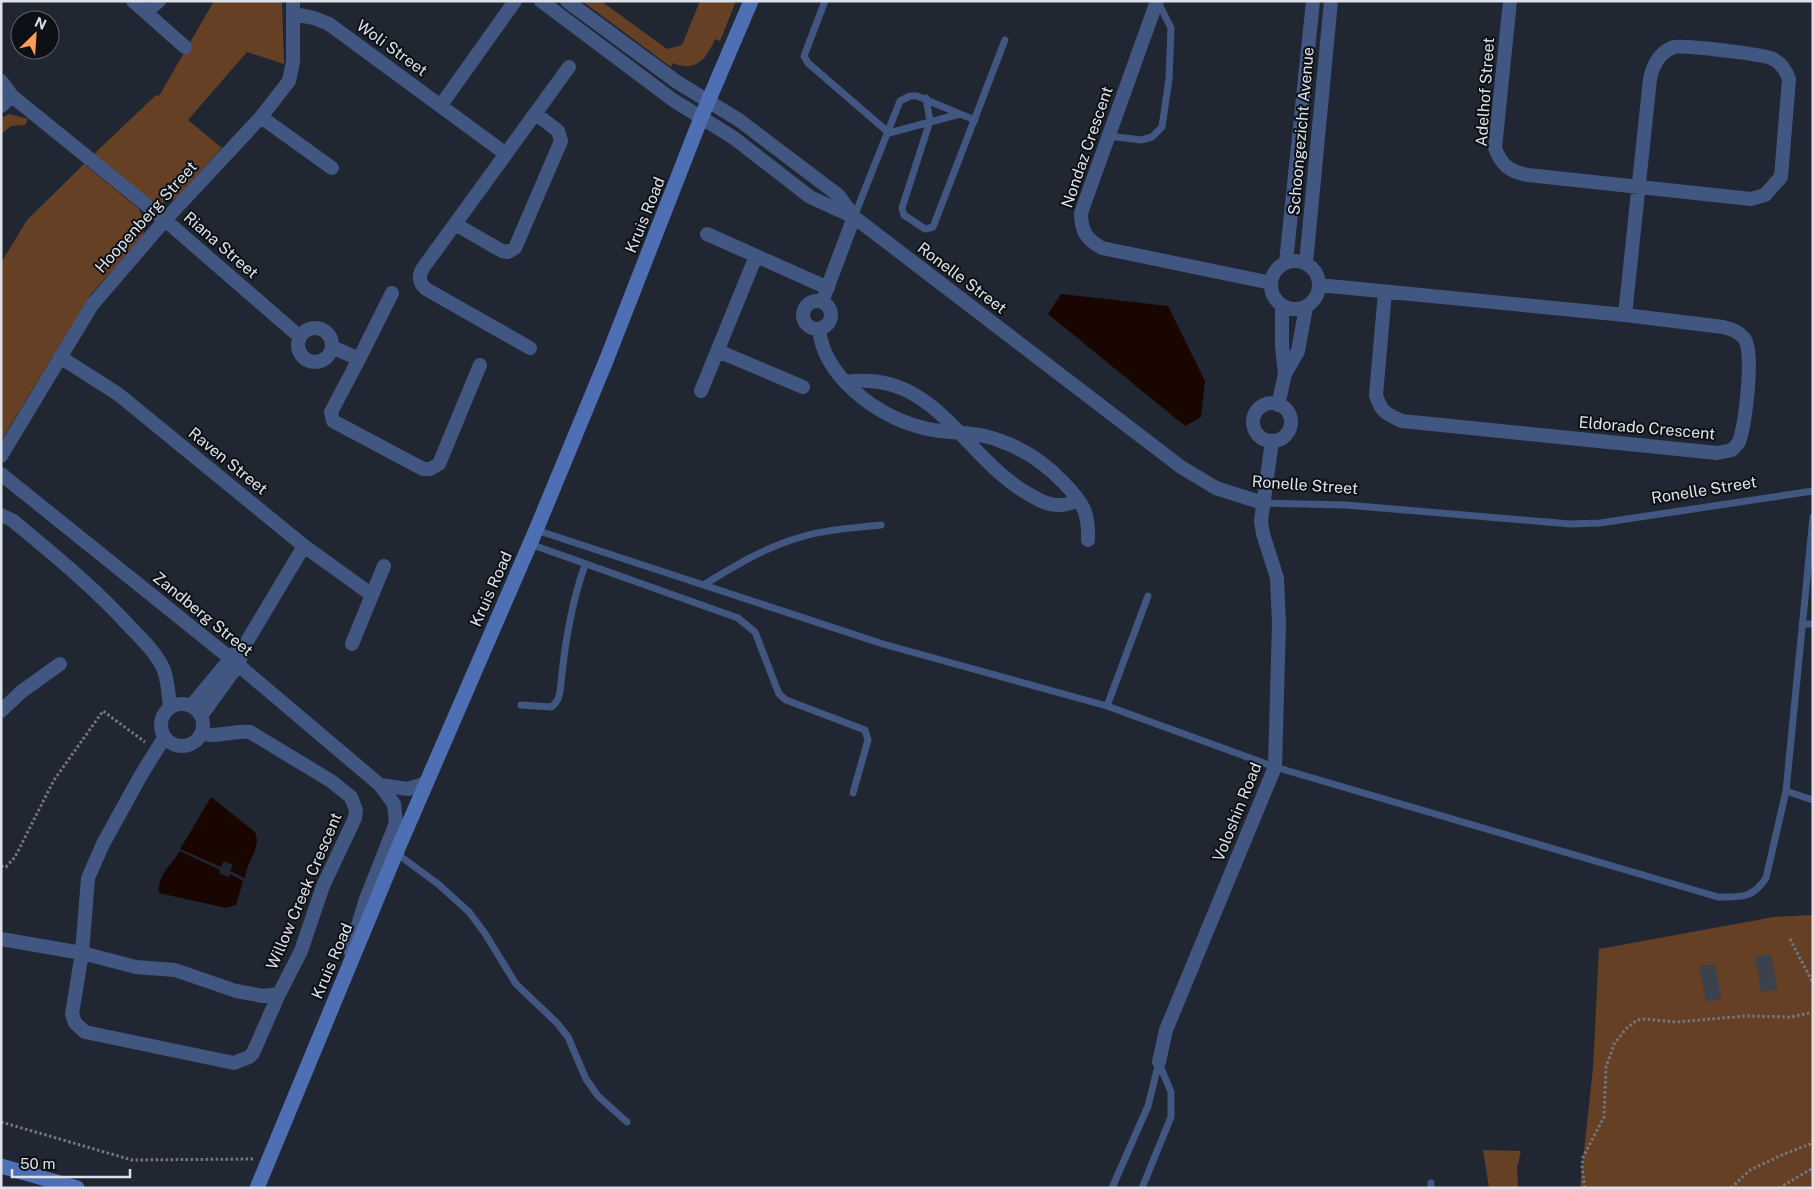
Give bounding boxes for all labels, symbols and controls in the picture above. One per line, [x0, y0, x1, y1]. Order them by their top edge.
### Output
north arrow [10, 10, 60, 60]
text: N [32, 14, 49, 33]
street label: Woli Street [353, 16, 431, 80]
street label: Adelhof Street [1472, 37, 1498, 147]
street label: Schoongezicht Avenue [1284, 46, 1318, 216]
street label: Nondaz Crescent [1057, 84, 1117, 210]
street label: Hoopenberg Street [91, 157, 201, 277]
street label: Kruis Road [621, 174, 669, 256]
street label: Riana Street [180, 208, 262, 282]
street label: Ronelle Street [914, 238, 1010, 318]
street label: Eldorado Crescent [1578, 413, 1716, 443]
street label: Raven Street [185, 423, 271, 499]
street label: Ronelle Street [1251, 472, 1359, 498]
street label: Ronelle Street [1650, 472, 1758, 508]
street label: Kruis Road [466, 548, 516, 630]
street label: Zandberg Street [149, 568, 257, 660]
street label: Voloshin Road [1209, 760, 1265, 864]
street label: Willow Creek Crescent [262, 810, 346, 972]
street label: Kruis Road [308, 920, 356, 1002]
scale bar [12, 1146, 130, 1178]
text: 50 m [20, 1155, 55, 1172]

